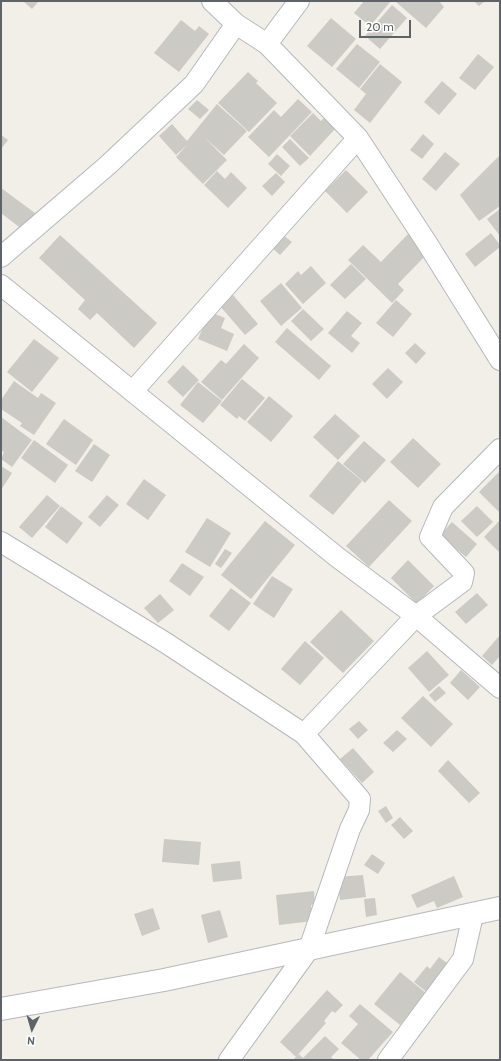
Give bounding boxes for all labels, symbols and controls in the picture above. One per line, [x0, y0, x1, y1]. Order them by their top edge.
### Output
scale bar [361, 12, 413, 38]
text: 20 m [366, 19, 394, 34]
north arrow [12, 1009, 52, 1049]
text: N [26, 1034, 35, 1048]

